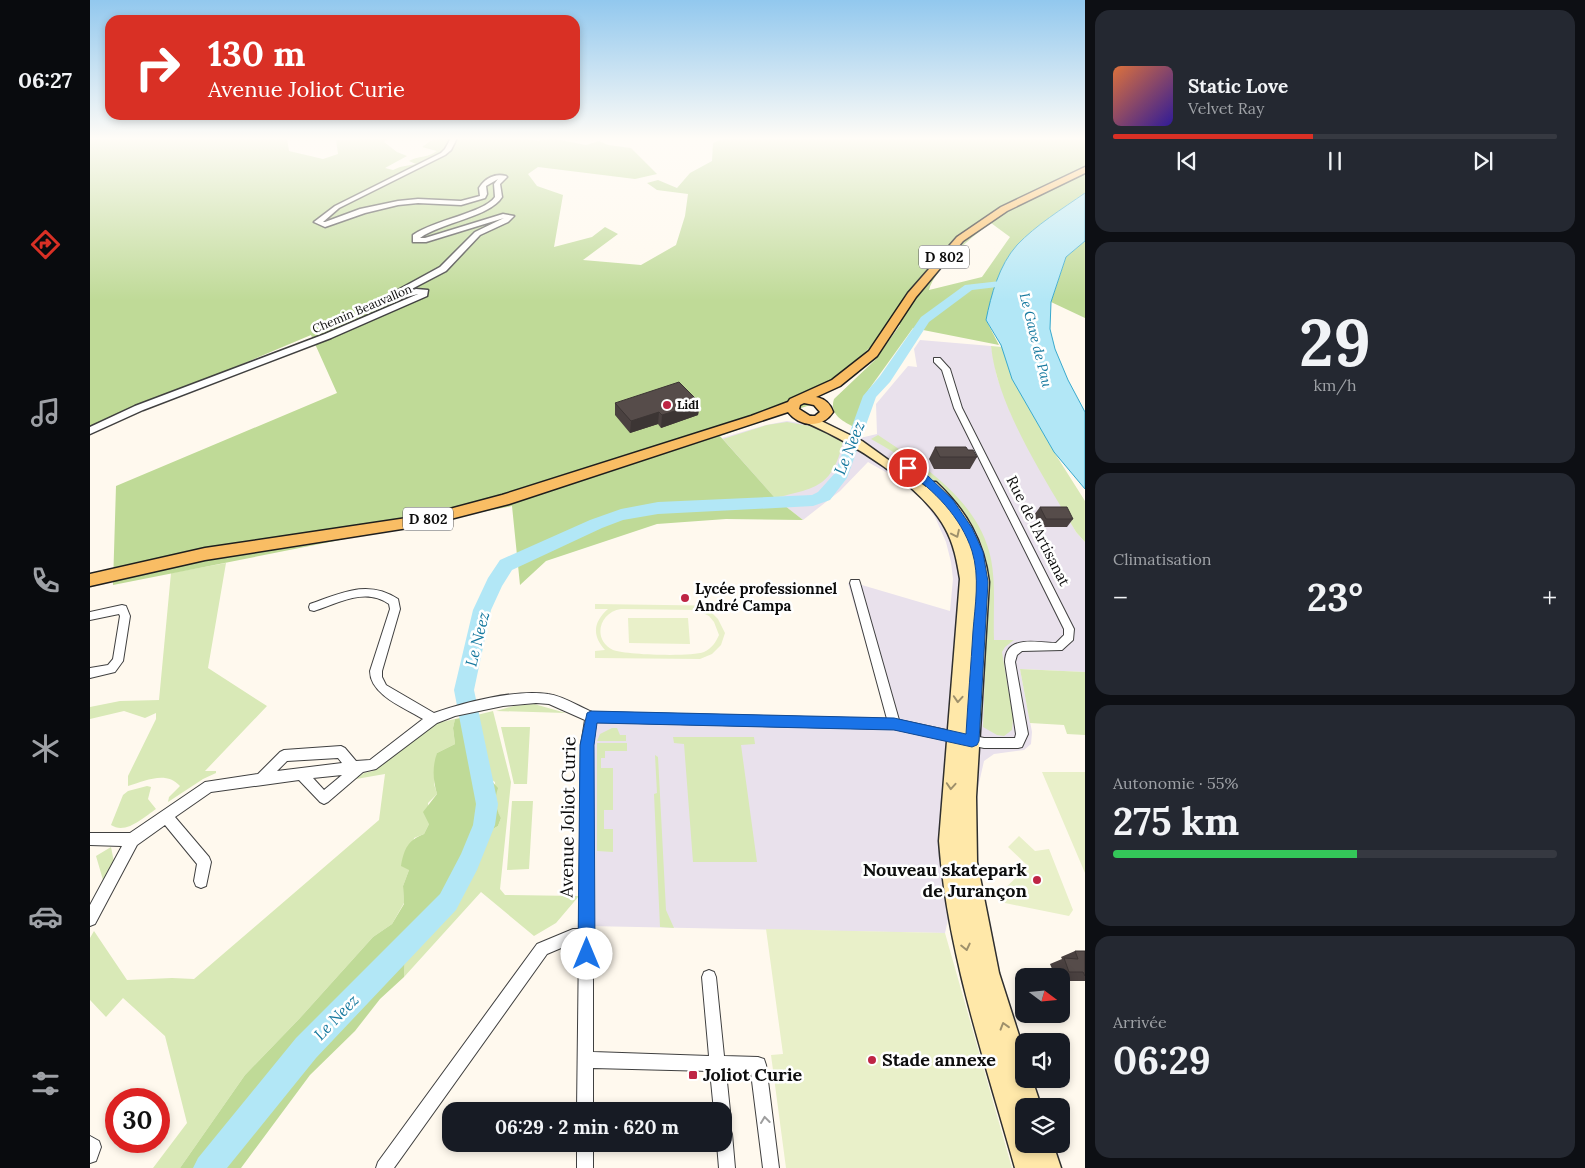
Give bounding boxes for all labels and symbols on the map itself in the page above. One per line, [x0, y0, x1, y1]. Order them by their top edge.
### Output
road number: D 802 [919, 246, 969, 268]
street label: Chemin Beauvallon [310, 281, 414, 336]
water label: Le Gave de Pau [1016, 291, 1057, 390]
place label: Lidl [677, 397, 699, 412]
marker: Lidl [661, 399, 673, 411]
water label: Le Neez [829, 418, 869, 478]
pin [887, 447, 929, 489]
street label: Rue de l'Artisanat [1002, 472, 1075, 589]
road number: D 802 [403, 508, 453, 530]
one-way arrow [950, 529, 960, 538]
place label: Lycée professionnel André Campa [695, 579, 838, 615]
marker: Lycée professionnel André Campa [679, 592, 691, 604]
water label: Le Neez [461, 610, 493, 668]
one-way arrow [953, 695, 964, 703]
street label: Avenue Joliot Curie [555, 736, 580, 899]
one-way arrow [946, 783, 957, 791]
place label: Nouveau skatepark de Jurançon [863, 858, 1028, 902]
marker: Nouveau skatepark de Jurançon [1031, 874, 1043, 886]
position arrow [560, 927, 612, 979]
one-way arrow [960, 943, 971, 952]
north arrow [1015, 968, 1070, 1022]
water label: Le Neez [309, 990, 363, 1044]
one-way arrow [1000, 1023, 1010, 1031]
place label: Stade annexe [882, 1048, 996, 1071]
marker: Stade annexe [866, 1054, 878, 1066]
place label: Joliot Curie [703, 1063, 803, 1086]
marker: Joliot Curie [687, 1069, 699, 1081]
speed limit sign: 30 [105, 1088, 170, 1153]
one-way arrow [760, 1115, 771, 1123]

